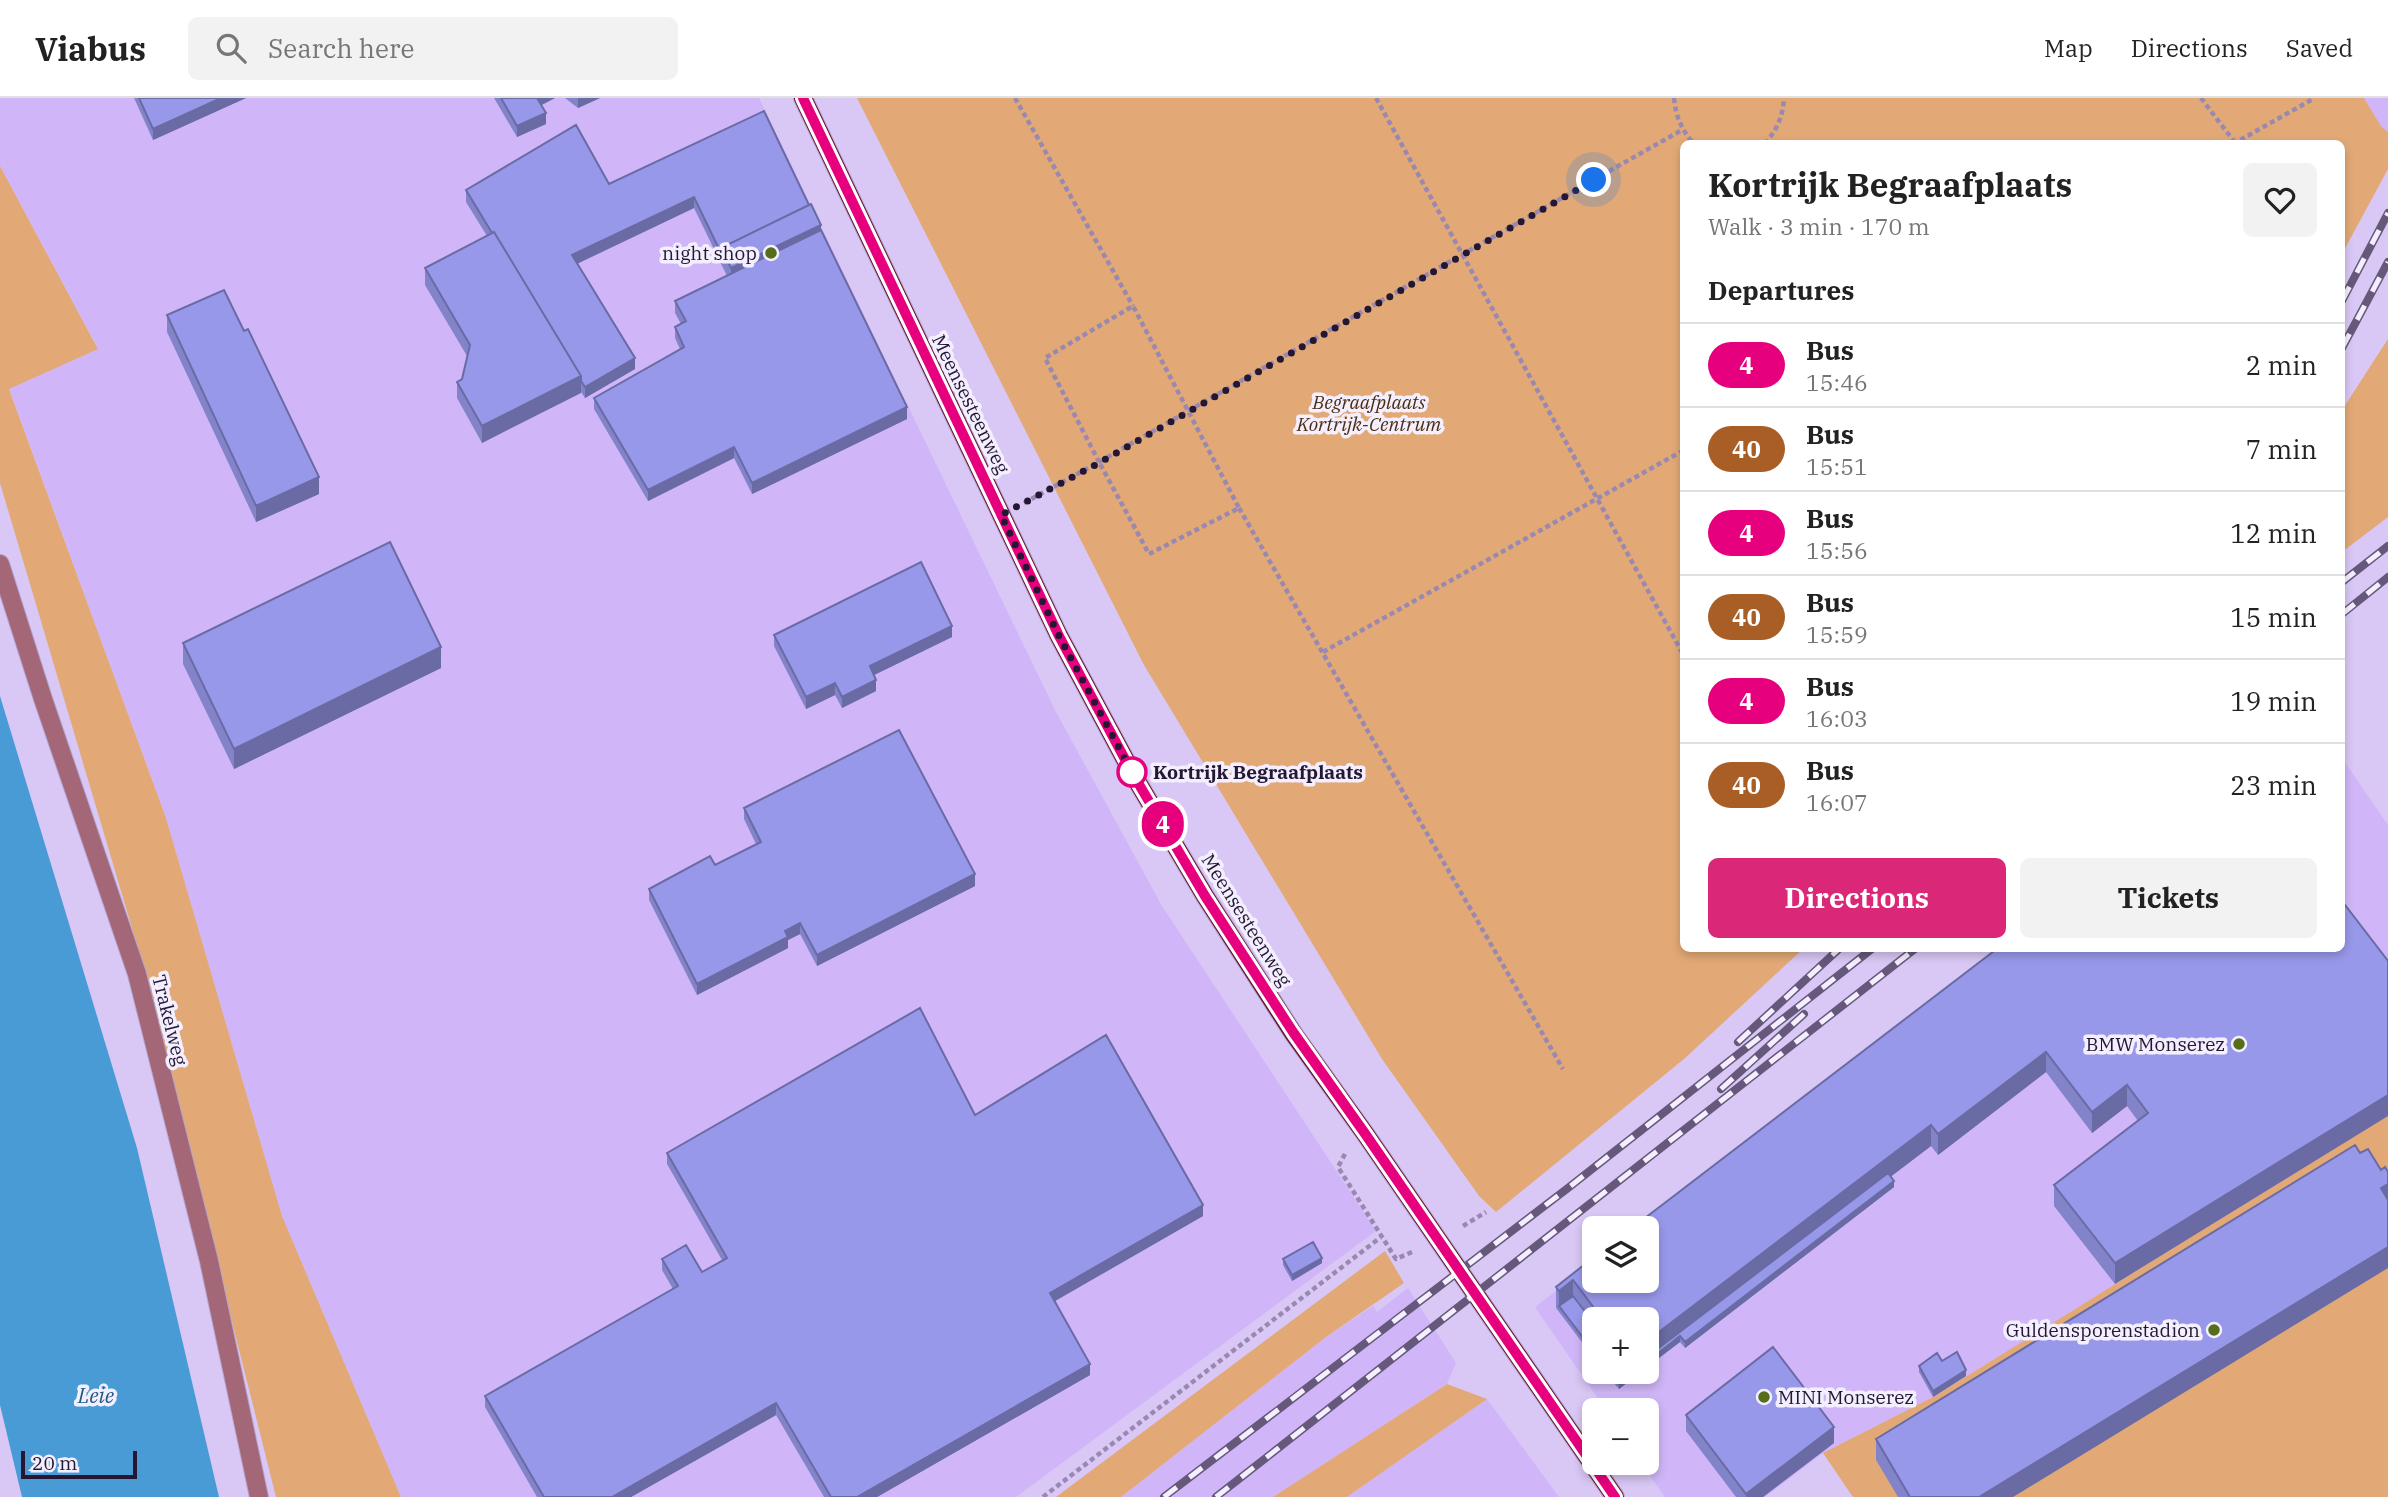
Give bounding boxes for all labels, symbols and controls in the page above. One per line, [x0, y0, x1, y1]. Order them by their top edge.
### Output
search box [188, 17, 678, 80]
text: Viabus [35, 27, 146, 70]
icon: search [212, 29, 250, 67]
text: Search here [268, 31, 414, 65]
text: Map [2044, 32, 2093, 64]
text: Directions [2131, 32, 2248, 64]
text: Saved [2286, 32, 2353, 64]
your location [1576, 162, 1611, 197]
text: Kortrijk Begraafplaats [1708, 163, 2072, 206]
button: heart [2243, 163, 2317, 237]
text: Walk · 3 min · 170 m [1708, 211, 1930, 241]
place label: night shop [662, 241, 757, 265]
marker: night shop [763, 245, 779, 261]
text: Departures [1708, 273, 1854, 307]
street label: Meensesteenweg [927, 330, 1015, 478]
text: Bus [1806, 333, 1854, 367]
text: 2 min [2246, 348, 2317, 382]
text: 4 [1739, 349, 1754, 381]
text: 15:46 [1806, 367, 1868, 397]
park label: Begraafplaats Kortrijk-Centrum [1296, 390, 1441, 436]
text: Bus [1806, 417, 1854, 451]
text: 7 min [2246, 432, 2317, 466]
text: 40 [1732, 433, 1761, 465]
text: 15:51 [1806, 451, 1868, 481]
text: Bus [1806, 501, 1854, 535]
text: 12 min [2230, 516, 2317, 550]
text: 4 [1739, 517, 1754, 549]
text: 15:56 [1806, 535, 1868, 565]
text: Bus [1806, 585, 1854, 619]
text: 15 min [2230, 600, 2317, 634]
text: 40 [1732, 601, 1761, 633]
text: 15:59 [1806, 619, 1868, 649]
text: Bus [1806, 669, 1854, 703]
text: 19 min [2230, 684, 2317, 718]
text: 4 [1739, 685, 1754, 717]
text: 16:03 [1806, 703, 1868, 733]
text: Bus [1806, 753, 1854, 787]
marker: Kortrijk Begraafplaats [1117, 757, 1147, 787]
place label: Kortrijk Begraafplaats [1153, 760, 1363, 784]
text: 23 min [2230, 768, 2317, 802]
text: 40 [1732, 769, 1761, 801]
text: 16:07 [1806, 787, 1868, 817]
line badge: 4 [1140, 801, 1186, 847]
text: 4 [1156, 808, 1170, 840]
street label: Meensesteenweg [1197, 849, 1298, 991]
button: Directions [1708, 858, 2006, 938]
button: Tickets [2020, 858, 2317, 938]
street label: Trakelweg [147, 972, 193, 1069]
place label: BMW Monserez [2086, 1032, 2225, 1056]
marker: BMW Monserez [2231, 1036, 2247, 1052]
map controls [1582, 1216, 1659, 1475]
button: layers [1582, 1216, 1659, 1293]
button: + [1582, 1307, 1659, 1384]
place label: Guldensporenstadion [2006, 1318, 2200, 1342]
marker: Guldensporenstadion [2206, 1322, 2222, 1338]
water label: Leie [77, 1381, 115, 1409]
place label: MINI Monserez [1778, 1385, 1914, 1409]
marker: MINI Monserez [1756, 1389, 1772, 1405]
button: − [1582, 1398, 1659, 1475]
scale bar [21, 1448, 136, 1480]
text: 20 m [32, 1451, 77, 1475]

